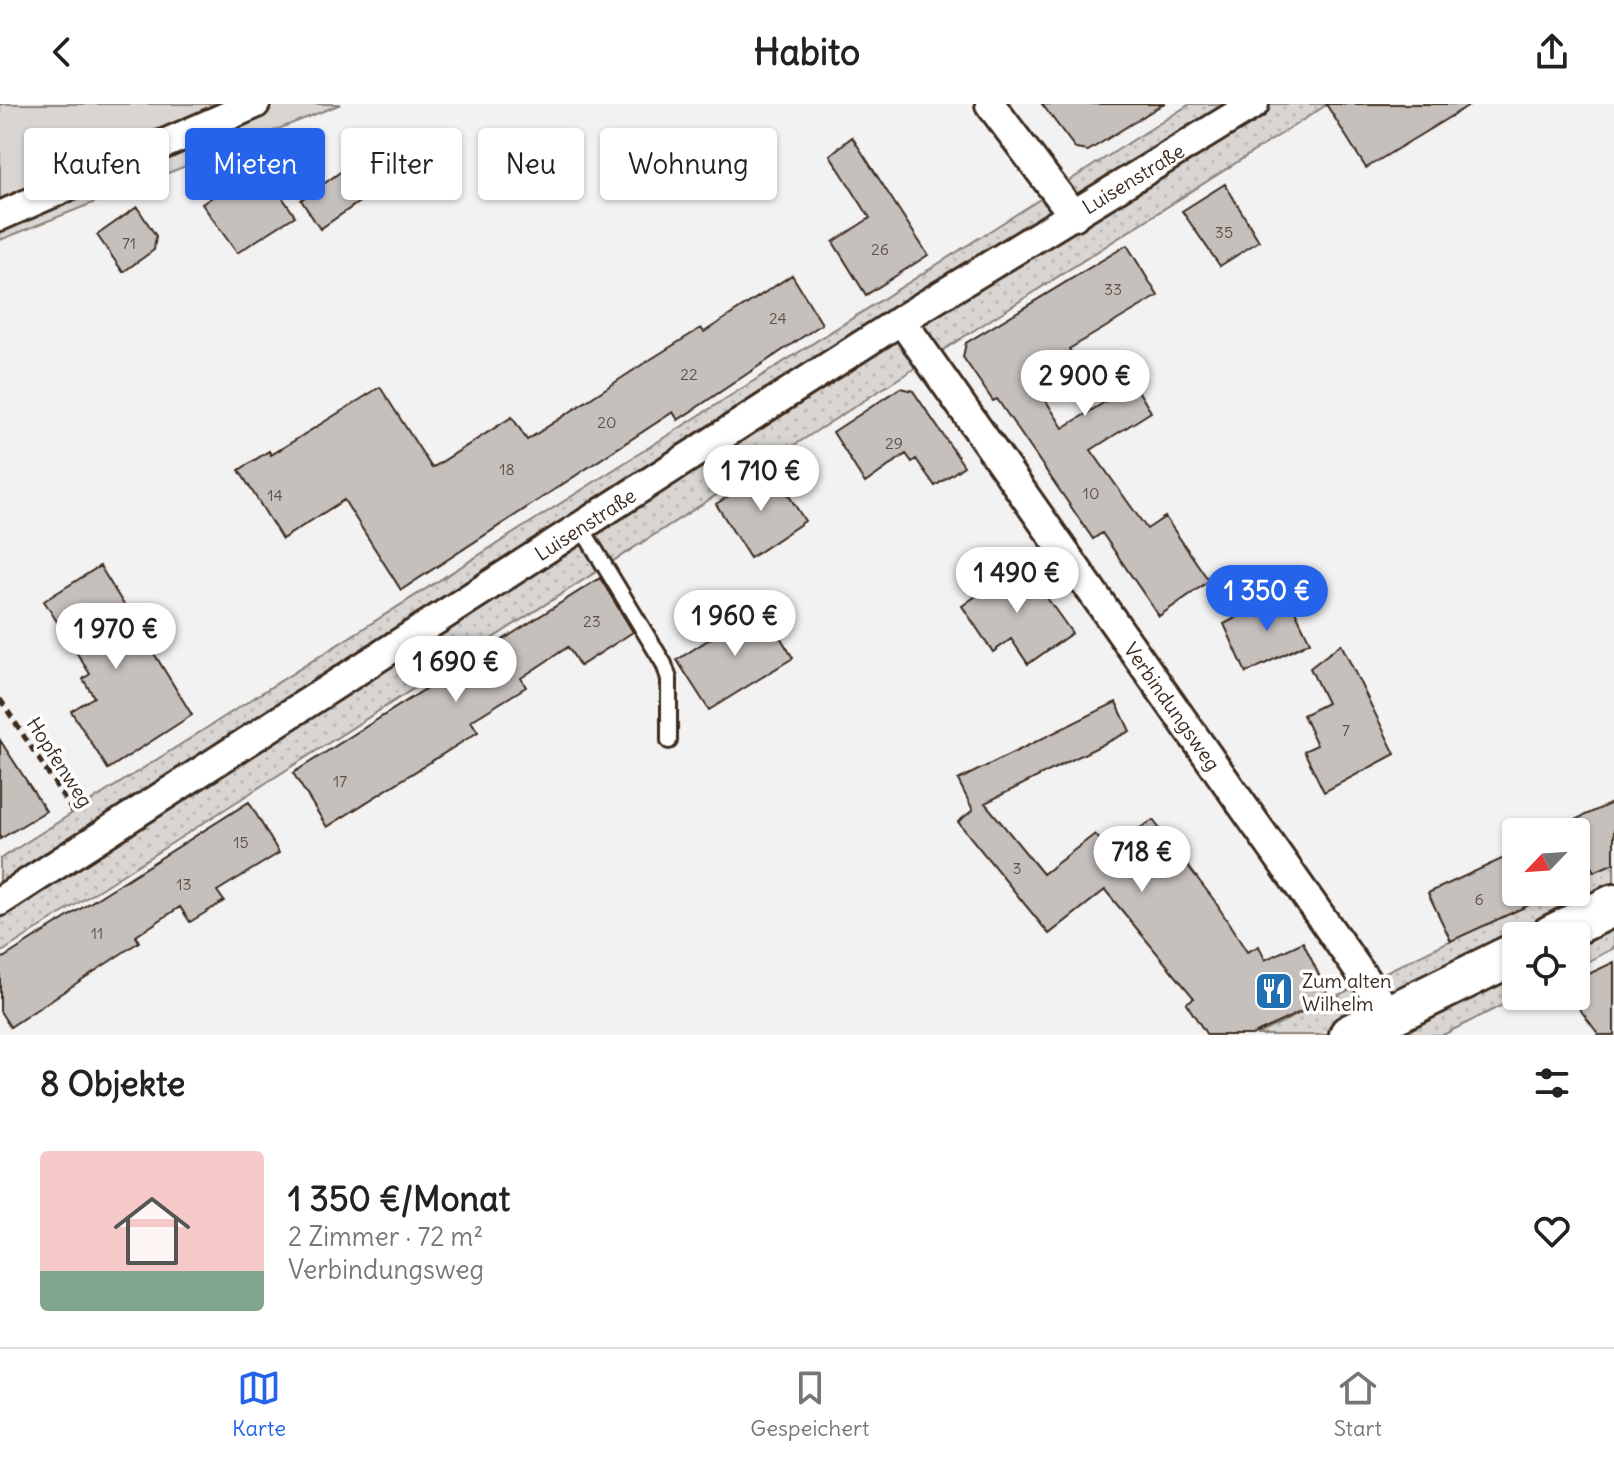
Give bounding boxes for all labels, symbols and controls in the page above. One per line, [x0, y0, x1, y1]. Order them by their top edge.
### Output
icon: back [40, 30, 84, 74]
text: Habito [754, 30, 860, 75]
icon: share [1530, 30, 1574, 74]
chip: Kaufen [24, 128, 169, 200]
chip: Mieten [185, 128, 325, 200]
chip: Filter [341, 128, 462, 200]
chip: Neu [478, 128, 584, 200]
chip: Wohnung [600, 128, 777, 200]
street label: Luisenstraße [1077, 137, 1189, 219]
house number: 35 [1215, 222, 1233, 242]
house number: 71 [122, 233, 136, 253]
house number: 26 [871, 239, 889, 259]
house number: 33 [1104, 279, 1122, 299]
house number: 24 [769, 308, 787, 328]
pin: 2 900 € [1011, 350, 1159, 418]
text: 2 900 € [1039, 359, 1131, 392]
house number: 22 [680, 364, 698, 384]
house number: 20 [597, 412, 617, 432]
house number: 29 [885, 433, 903, 453]
pin: 1 710 € [687, 445, 835, 513]
text: 1 710 € [721, 454, 801, 487]
house number: 18 [499, 459, 515, 479]
street label: Luisenstraße [530, 482, 640, 566]
house number: 10 [1083, 483, 1099, 503]
house number: 14 [267, 485, 283, 505]
pin: 1 490 € [943, 547, 1091, 615]
text: 1 490 € [974, 556, 1060, 589]
pin: 1 350 € [1193, 565, 1341, 633]
text: 1 350 € [1224, 574, 1310, 607]
pin: 1 960 € [661, 590, 809, 658]
text: 1 960 € [692, 599, 778, 632]
pin: 1 970 € [42, 603, 190, 671]
house number: 23 [583, 611, 601, 631]
text: 1 970 € [74, 612, 158, 645]
pin: 1 690 € [382, 636, 530, 704]
street label: Verbindungsweg [1119, 637, 1226, 775]
text: 1 690 € [413, 645, 499, 678]
street label: Hopfenweg [22, 712, 98, 812]
house number: 7 [1342, 720, 1350, 740]
house number: 17 [333, 771, 347, 791]
north arrow [1502, 818, 1590, 906]
map controls [1502, 818, 1590, 1010]
pin: 718 € [1086, 826, 1198, 894]
house number: 15 [233, 832, 249, 852]
text: 718 € [1112, 835, 1172, 868]
house number: 3 [1012, 858, 1022, 878]
house number: 13 [176, 874, 192, 894]
house number: 6 [1474, 889, 1484, 909]
button: locate [1502, 922, 1590, 1010]
house number: 11 [91, 923, 103, 943]
place label: Zum alten Wilhelm [1302, 968, 1392, 1016]
restaurant icon: Zum alten Wilhelm [1253, 970, 1295, 1012]
icon: filters [1530, 1061, 1574, 1105]
text: 8 Objekte [40, 1062, 185, 1105]
text: 1 350 €/Monat [288, 1177, 510, 1220]
icon: home [104, 1183, 200, 1279]
icon: heart [1530, 1209, 1574, 1253]
text: 2 Zimmer · 72 m² [288, 1220, 483, 1253]
text: Verbindungsweg [288, 1253, 484, 1286]
tab: Karte [232, 1366, 286, 1442]
tab: Gespeichert [750, 1366, 869, 1442]
tab: Start [1334, 1366, 1382, 1442]

